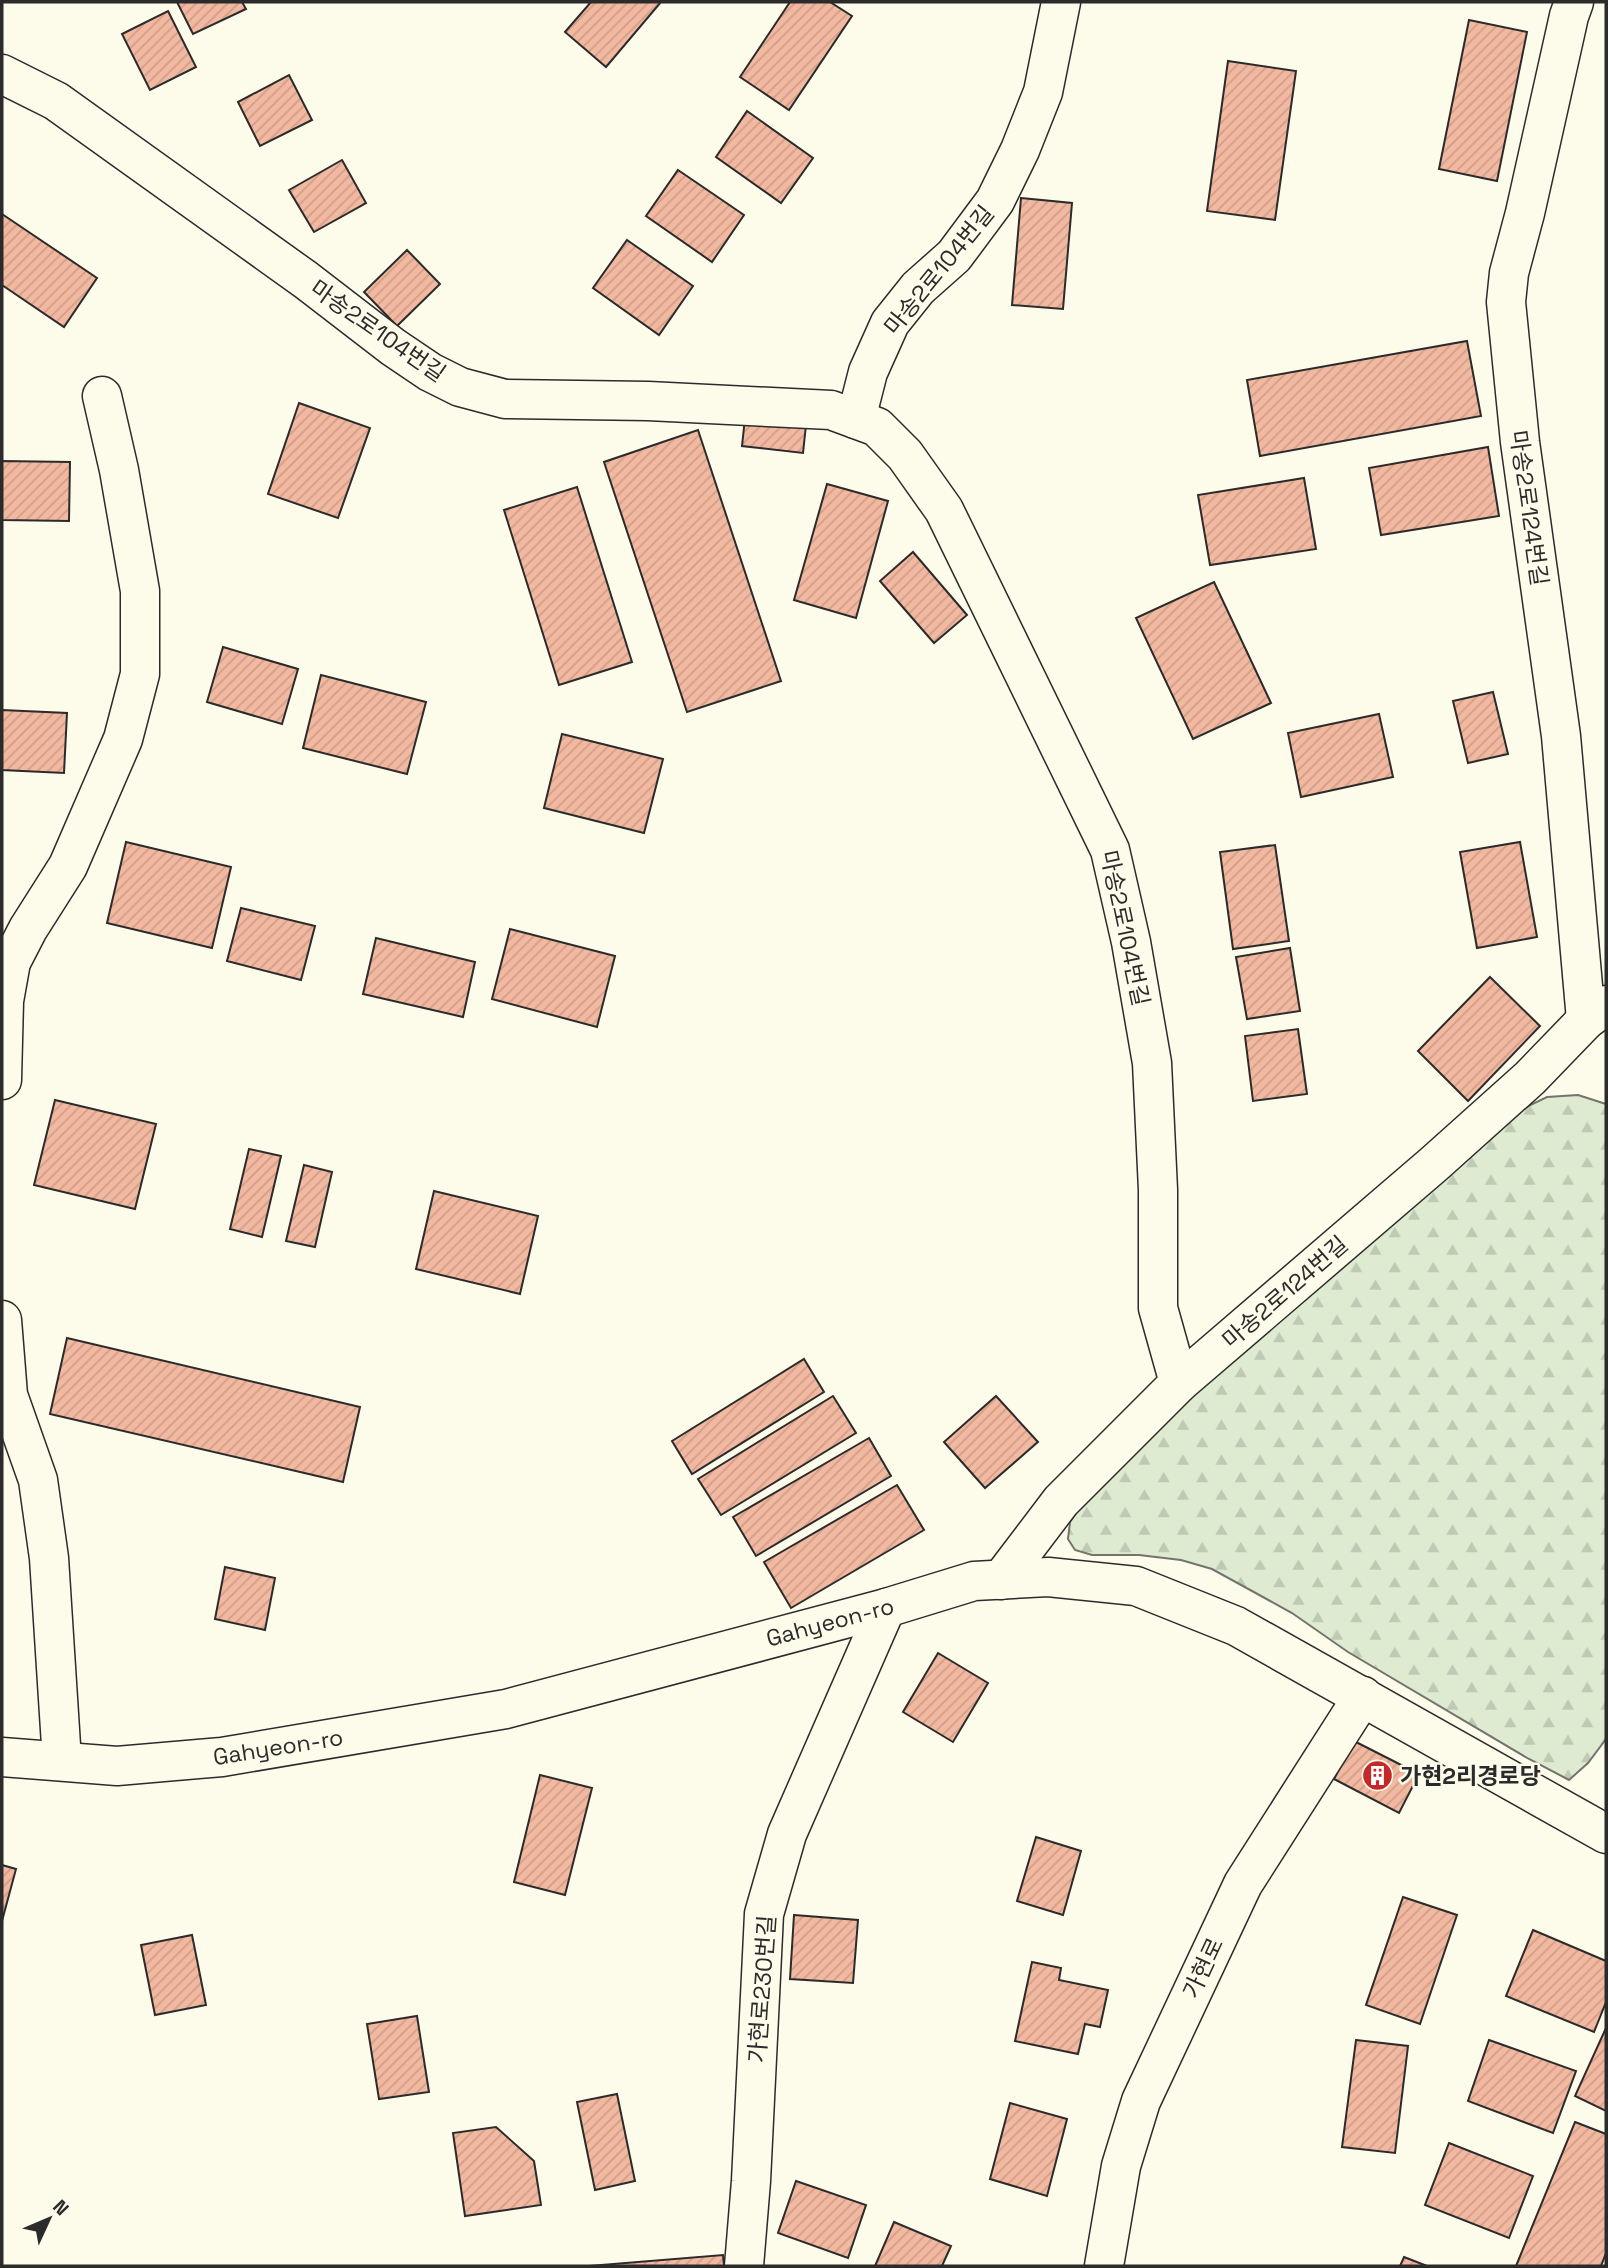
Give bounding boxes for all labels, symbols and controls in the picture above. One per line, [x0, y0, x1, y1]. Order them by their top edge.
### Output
street label: 마송2로104번길 [877, 199, 1001, 341]
street label: 마송2로104번길 [305, 273, 451, 389]
street label: 마송2로124번길 [1503, 428, 1555, 588]
street label: 마송2로104번길 [1094, 847, 1156, 1009]
street label: 마송2로124번길 [1216, 1229, 1354, 1355]
street label: Gahyeon-ro [763, 1591, 897, 1653]
street label: Gahyeon-ro [211, 1722, 345, 1772]
building icon: 가현2리경로당 [1360, 1759, 1394, 1793]
place label: 가현2리경로당 [1400, 1761, 1541, 1791]
street label: 가현로230번길 [742, 1914, 782, 2064]
street label: 가현로 [1176, 1933, 1230, 2003]
north arrow [14, 2184, 84, 2254]
text: N [47, 2194, 74, 2221]

